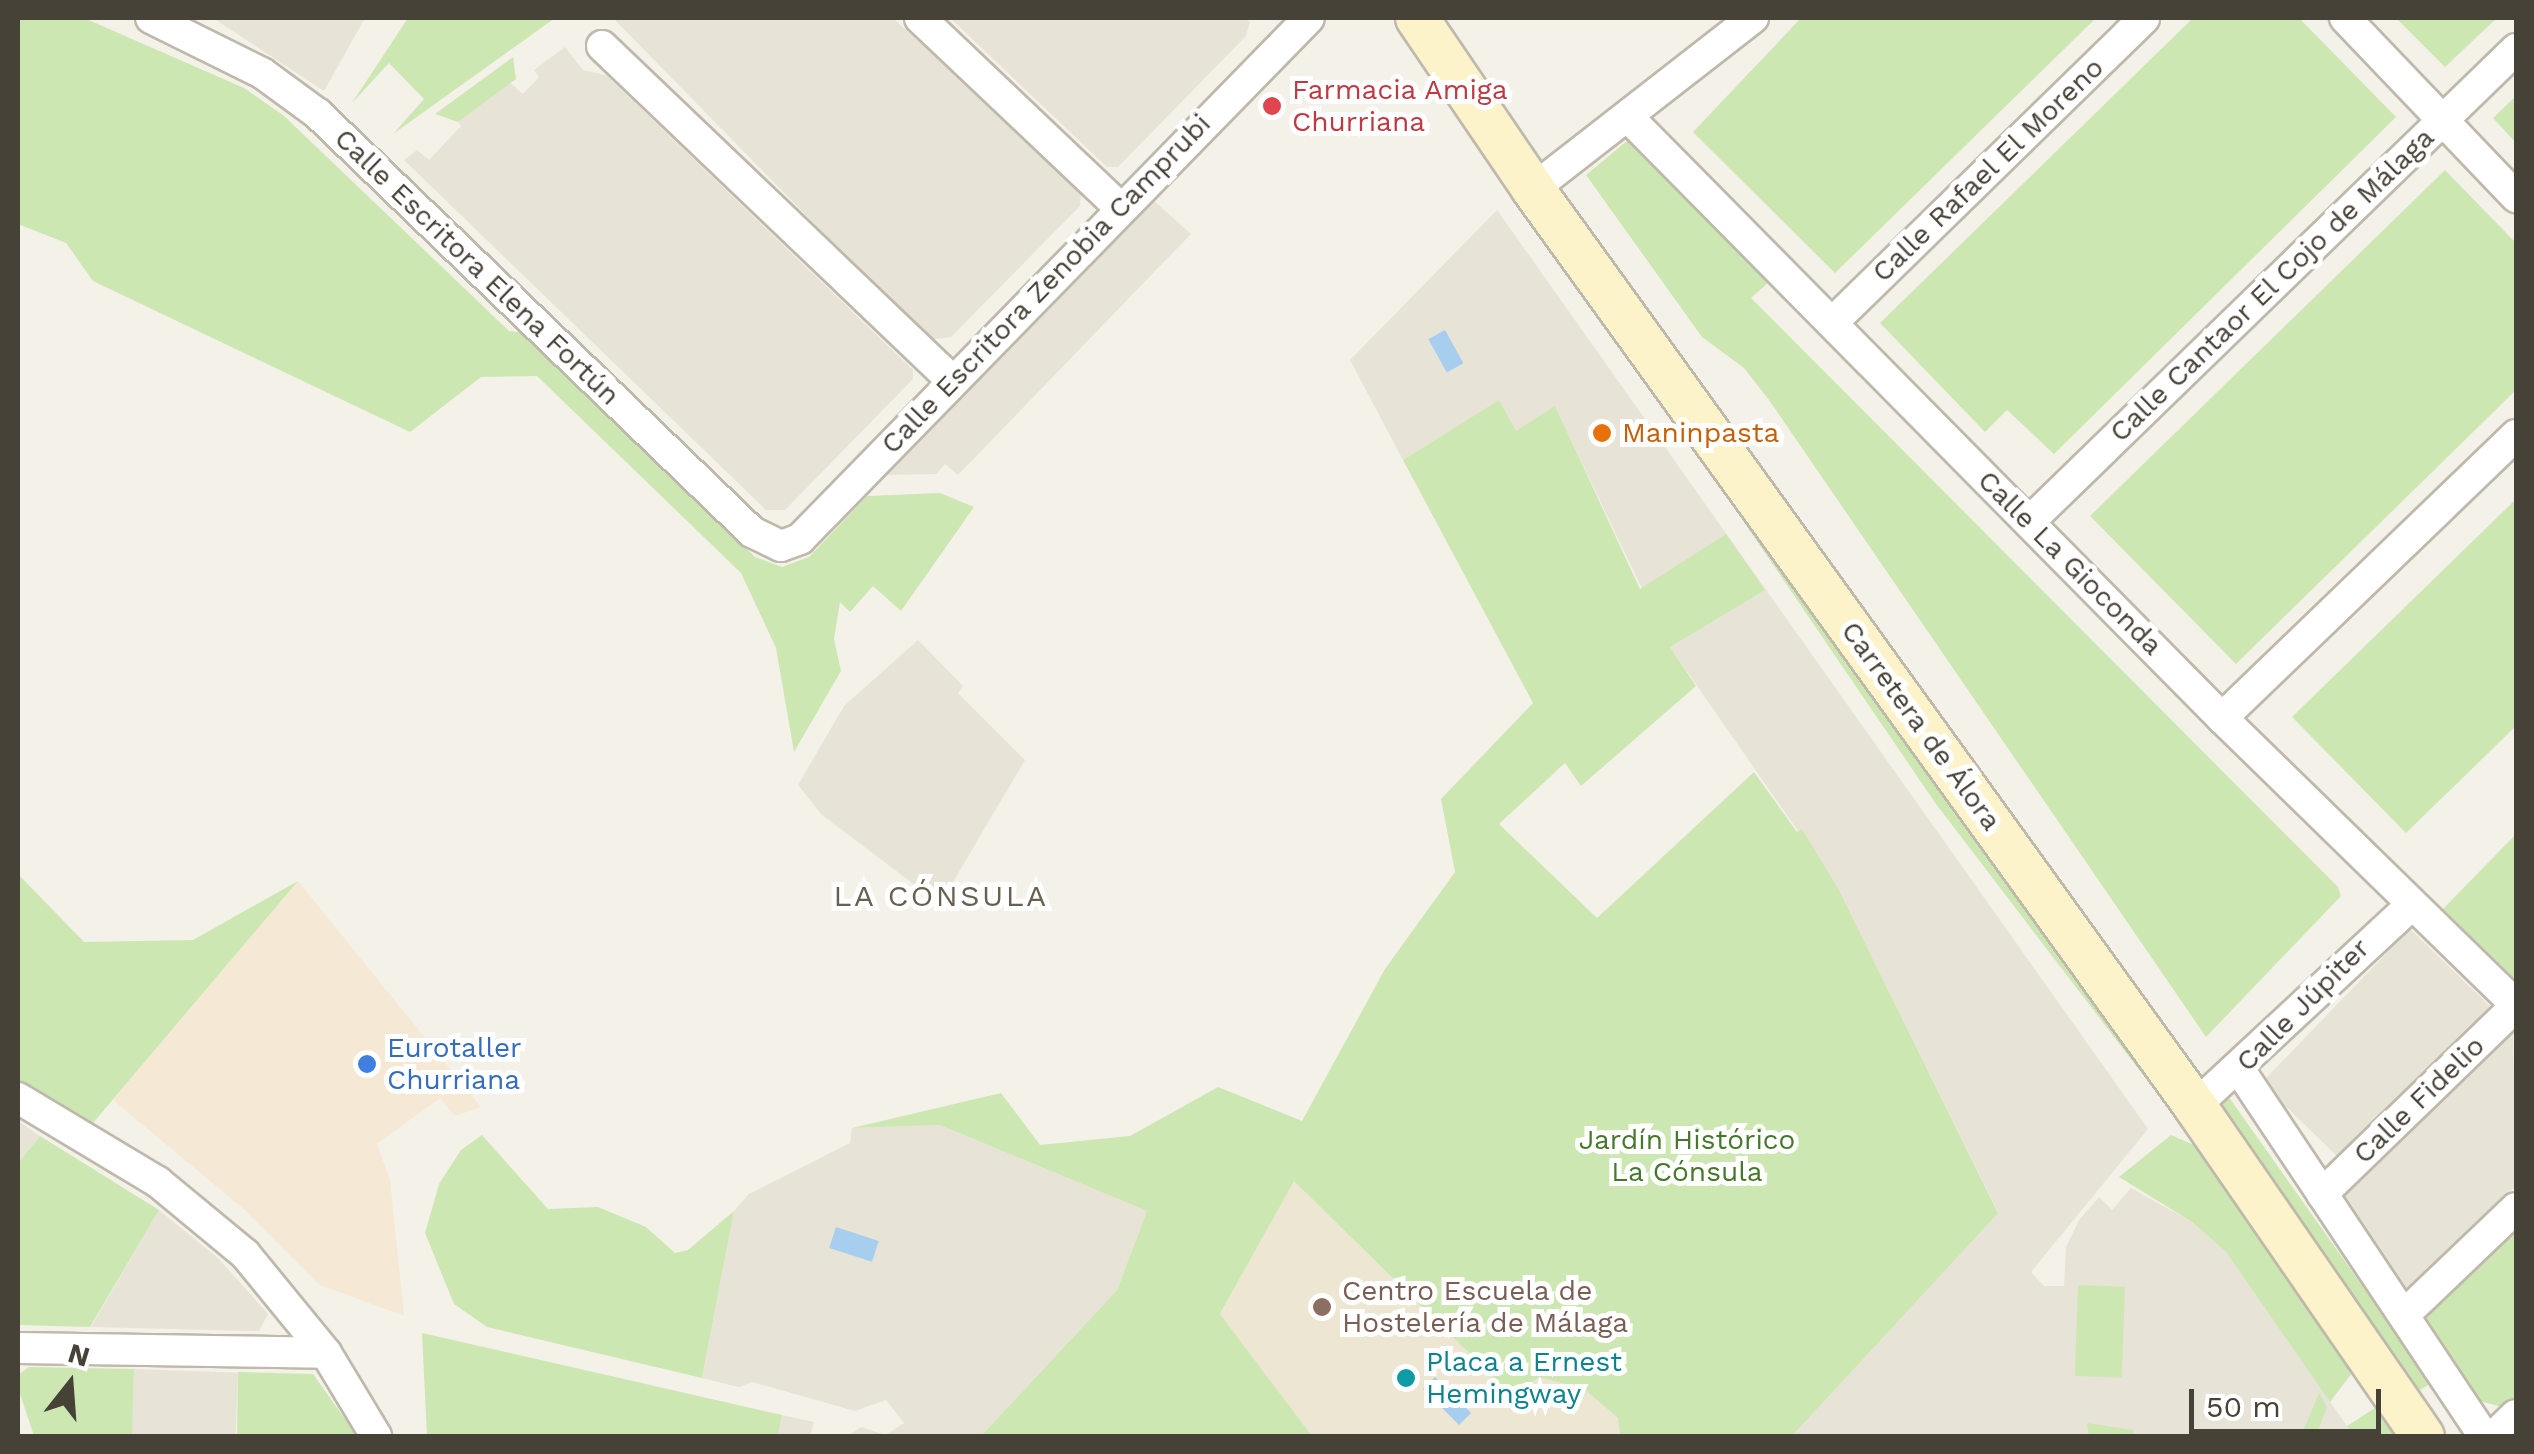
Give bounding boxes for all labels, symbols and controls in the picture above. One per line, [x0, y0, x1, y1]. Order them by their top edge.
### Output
street label: Calle Rafael El Moreno [1865, 50, 2111, 290]
place label: Farmacia Amiga Churriana [1292, 73, 1509, 139]
marker: Farmacia Amiga Churriana [1261, 95, 1283, 117]
street label: Calle Escritora Zenobia Camprubi [874, 107, 1218, 461]
street label: Calle Cantaor El Cojo de Málaga [2102, 120, 2442, 450]
street label: Calle Escritora Elena Fortún [327, 121, 627, 413]
place label: Maninpasta [1622, 416, 1779, 450]
marker: Maninpasta [1591, 422, 1613, 444]
street label: Calle La Gioconda [1971, 464, 2169, 662]
street label: Carretera de Álora [1833, 614, 2009, 838]
district label: LA CÓNSULA [833, 878, 1049, 914]
street label: Calle Júpiter [2229, 931, 2377, 1079]
street label: Calle Fidelio [2347, 1029, 2491, 1171]
place label: Eurotaller Churriana [387, 1031, 522, 1097]
marker: Eurotaller Churriana [356, 1053, 378, 1075]
park label: Jardín Histórico La Cónsula [1579, 1123, 1795, 1189]
place label: Centro Escuela de Hostelería de Málaga [1342, 1274, 1629, 1340]
marker: Centro Escuela de Hostelería de Málaga [1311, 1296, 1333, 1318]
north arrow [20, 1334, 120, 1434]
text: N [64, 1336, 94, 1374]
place label: Placa a Ernest Hemingway [1426, 1345, 1623, 1411]
marker: Placa a Ernest Hemingway [1395, 1367, 1417, 1389]
scale bar [2194, 1369, 2386, 1431]
text: 50 m [2206, 1389, 2281, 1424]

